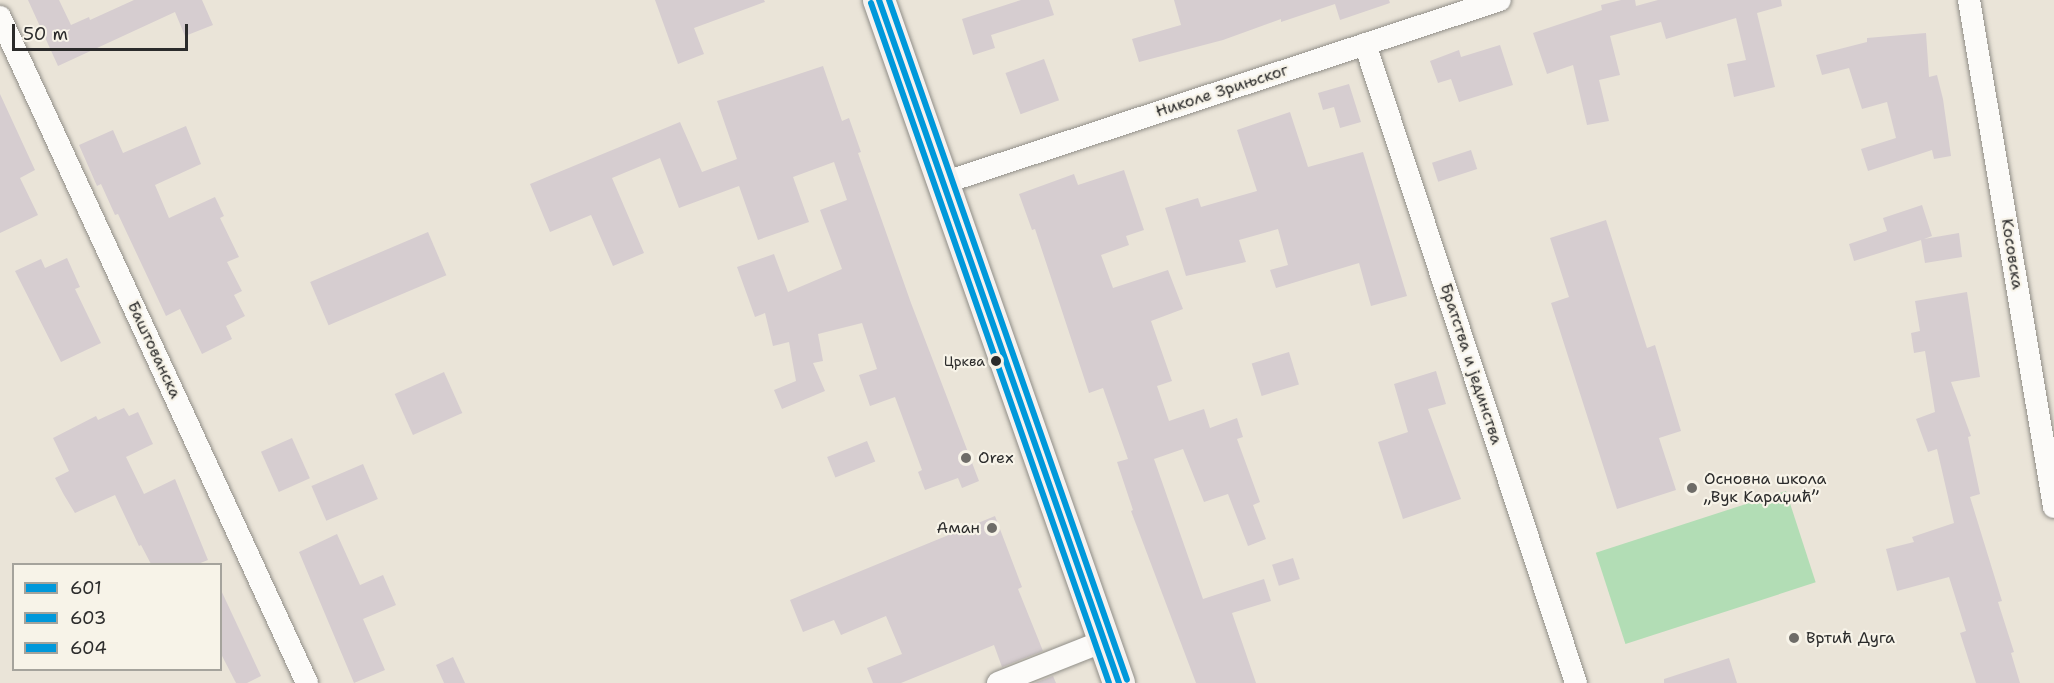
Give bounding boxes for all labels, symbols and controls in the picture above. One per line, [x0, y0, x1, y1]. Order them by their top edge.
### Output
scale bar [15, 12, 190, 50]
text: 50 m [23, 22, 68, 46]
street label: Николе Зрињског [1153, 61, 1291, 121]
street label: Косовска [1997, 217, 2027, 291]
street label: Братства и јединства [1436, 281, 1506, 447]
street label: Баштованска [123, 298, 185, 402]
place label: Црква [944, 353, 985, 369]
marker: Црква [990, 355, 1002, 367]
place label: Orex [978, 448, 1013, 468]
marker: Orex [959, 451, 973, 465]
place label: Основна школа „Вук Караџић” [1704, 469, 1826, 507]
marker: Основна школа „Вук Караџић” [1685, 481, 1699, 495]
place label: Аман [937, 518, 980, 538]
marker: Аман [985, 521, 999, 535]
legend [12, 563, 222, 671]
text: 601 [70, 576, 102, 600]
text: 603 [70, 606, 106, 630]
place label: Вртић Дуга [1806, 628, 1895, 648]
marker: Вртић Дуга [1787, 631, 1801, 645]
text: 604 [70, 636, 107, 660]

